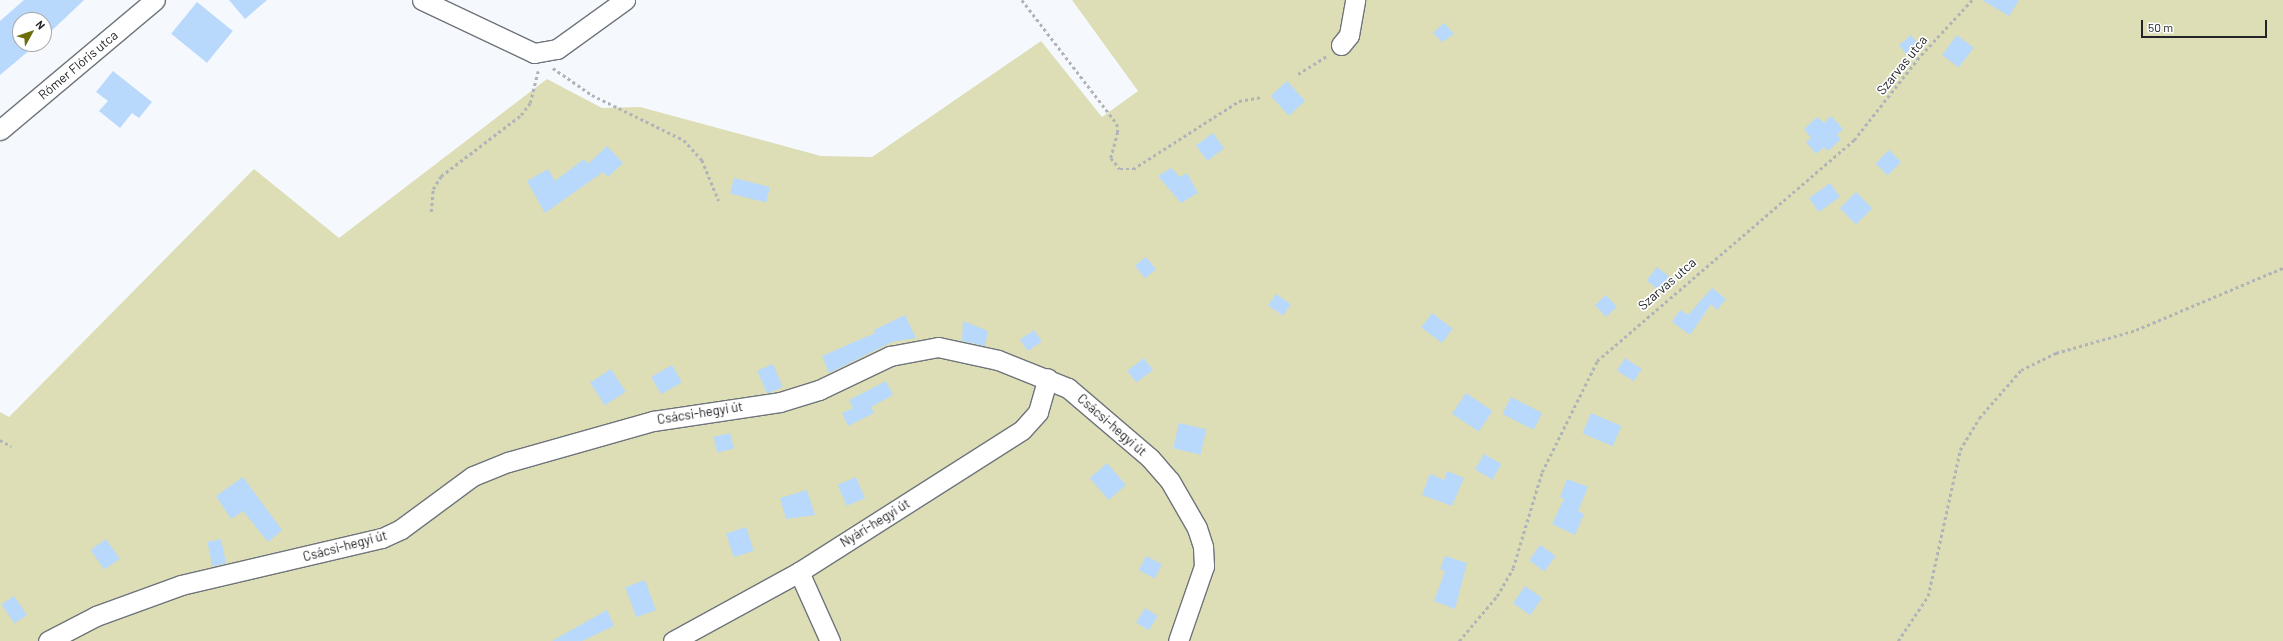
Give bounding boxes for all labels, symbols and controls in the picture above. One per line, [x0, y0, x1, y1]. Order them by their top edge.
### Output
north arrow [12, 12, 52, 52]
scale bar [2143, 12, 2269, 38]
text: N [33, 18, 48, 32]
text: 50 m [2148, 20, 2173, 34]
street label: Rómer Flóris utca [35, 27, 121, 103]
street label: Szarvas utca [1873, 32, 1931, 98]
street label: Szarvas utca [1635, 255, 1699, 313]
street label: Csácsi-hegyi út [1074, 391, 1150, 459]
street label: Csácsi-hegyi út [656, 399, 744, 427]
street label: Nyári-hegyi út [837, 495, 913, 551]
street label: Csácsi-hegyi út [301, 527, 389, 565]

